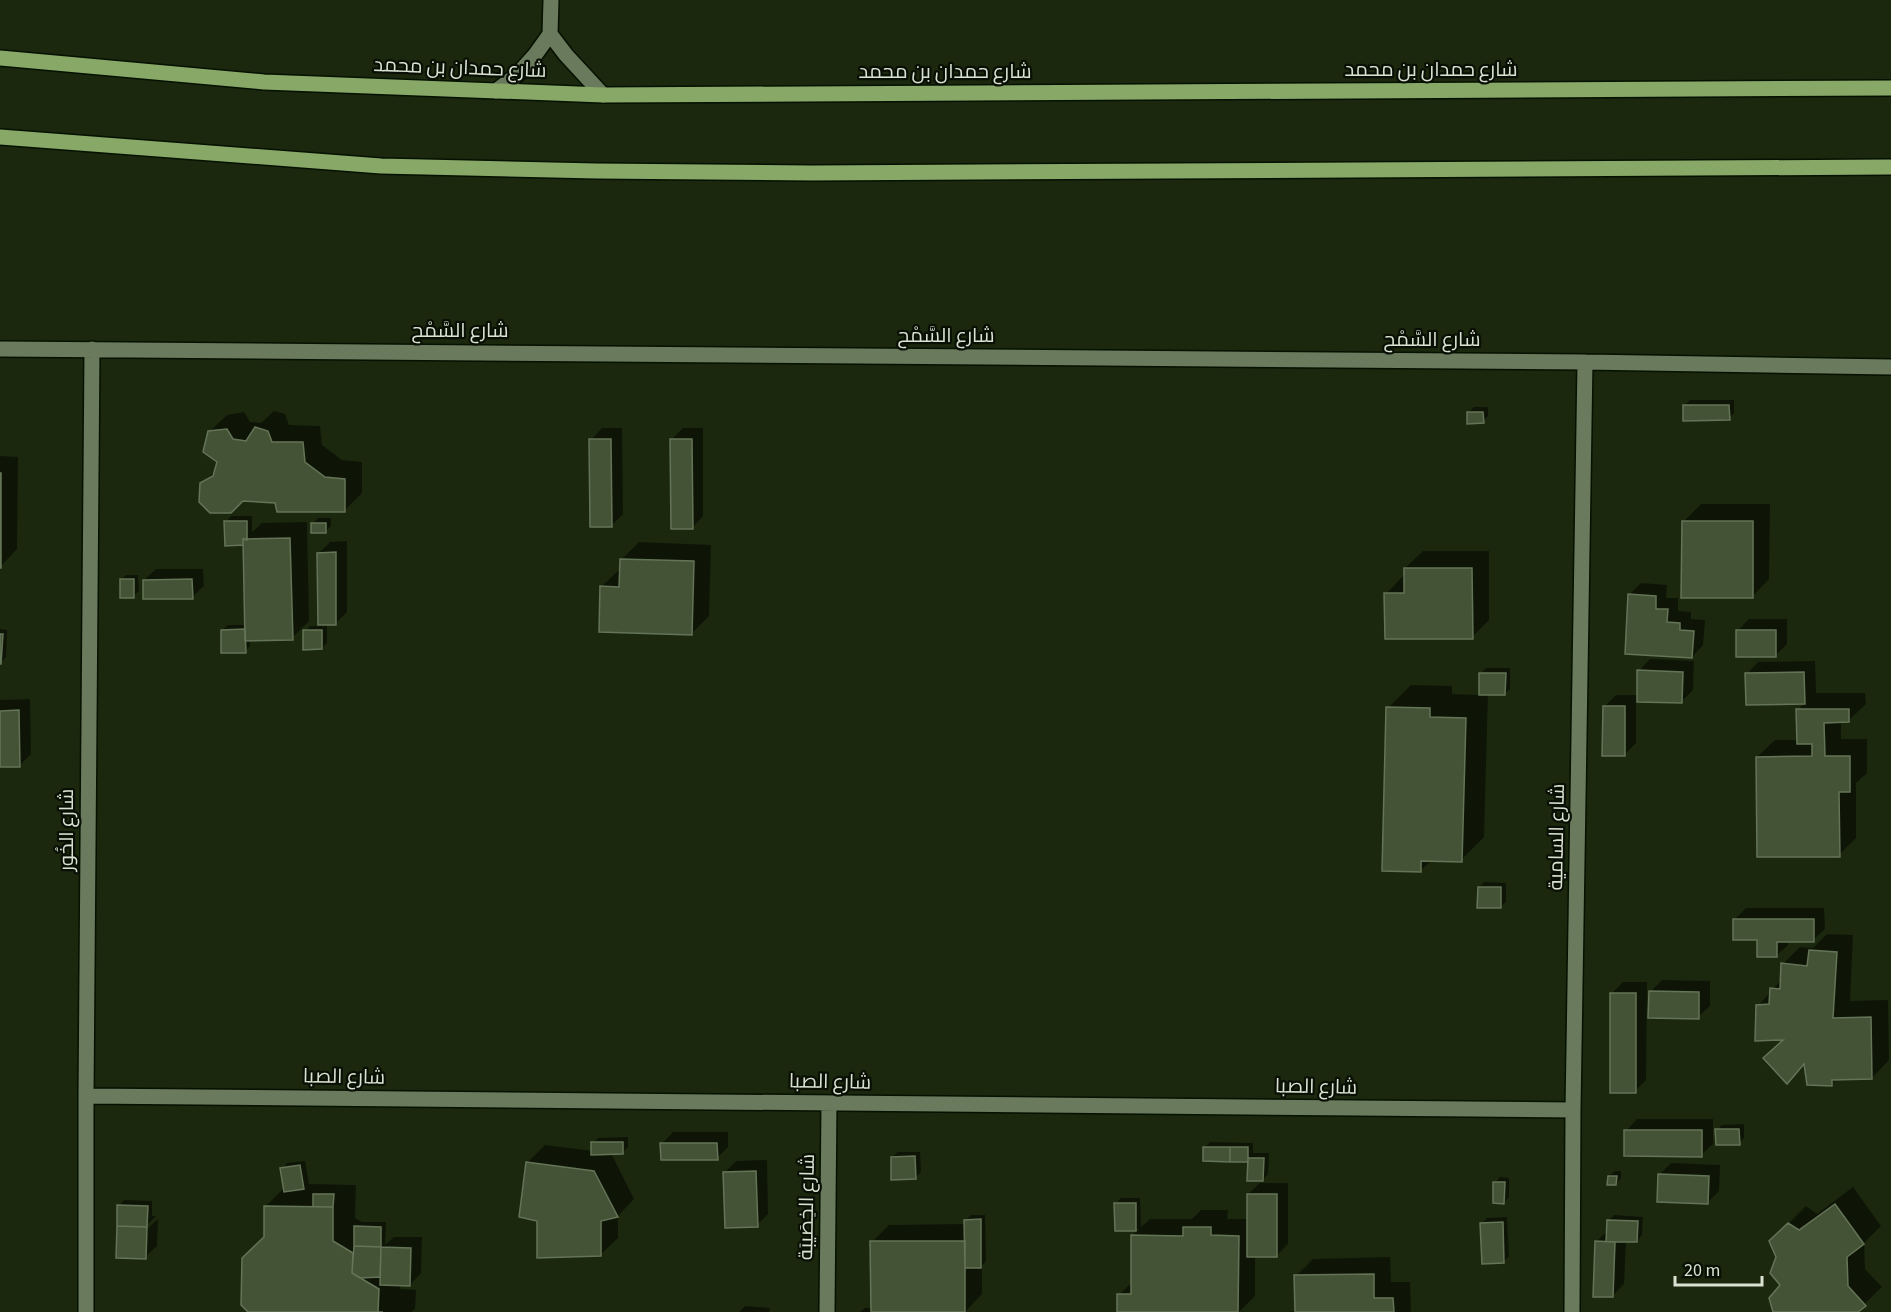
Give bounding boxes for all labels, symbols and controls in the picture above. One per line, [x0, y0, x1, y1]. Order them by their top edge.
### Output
street label: شارع حمدان بن محمد [373, 51, 547, 85]
street label: شارع حمدان بن محمد [1344, 56, 1518, 84]
street label: شارع حمدان بن محمد [858, 58, 1032, 86]
street label: شارع السَّمْح [412, 317, 508, 345]
street label: شارع السَّمْح [898, 322, 994, 350]
street label: شارع السَّمْح [1384, 326, 1480, 354]
street label: شارع السامية [1542, 783, 1572, 891]
street label: شارع الخُور [53, 789, 81, 872]
street label: شارع الصبا [303, 1062, 385, 1092]
street label: شارع الصبا [789, 1067, 871, 1097]
street label: شارع الصبا [1275, 1072, 1357, 1102]
street label: شارع الخِصَيبَة [792, 1154, 822, 1260]
scale bar [1675, 1249, 1762, 1287]
text: 20 m [1684, 1258, 1720, 1283]

